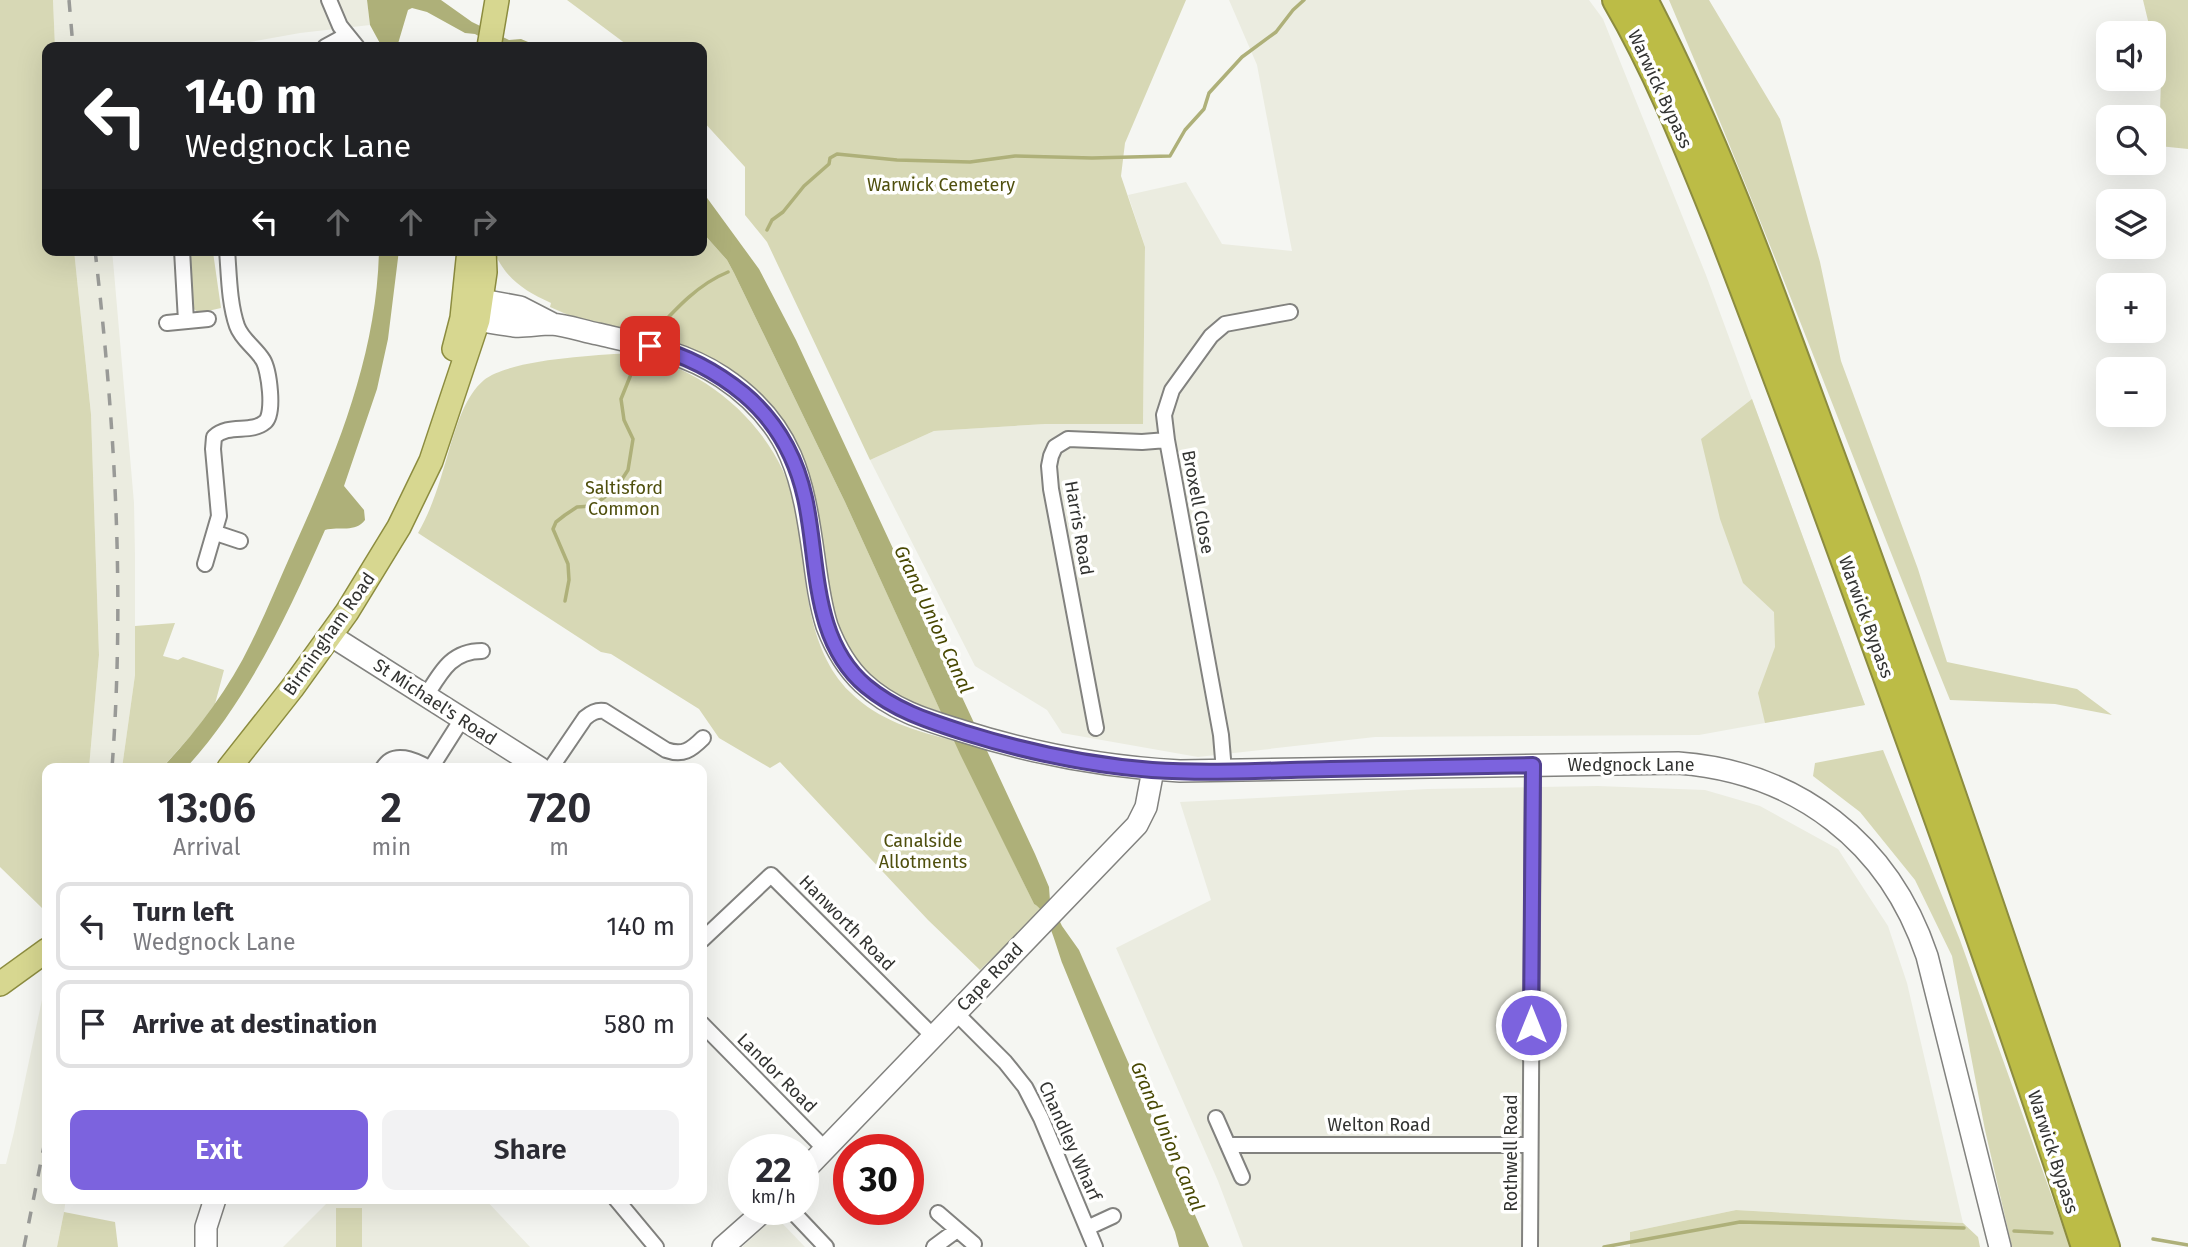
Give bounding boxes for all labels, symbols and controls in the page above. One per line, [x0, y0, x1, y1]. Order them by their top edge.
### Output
map controls [2096, 21, 2166, 427]
button: sound [2096, 21, 2166, 91]
street label: Warwick Bypass [1623, 26, 1697, 152]
text: 140 m [185, 67, 317, 126]
icon: left [70, 70, 161, 161]
button: search [2096, 105, 2166, 175]
text: Wedgnock Lane [185, 127, 411, 165]
park label: Warwick Cemetery [867, 174, 1015, 196]
button: layers [2096, 189, 2166, 259]
icon: left [246, 203, 284, 241]
icon: ahead [319, 203, 357, 241]
icon: ahead [392, 203, 430, 241]
icon: right [465, 203, 503, 241]
button: + [2096, 273, 2166, 343]
pin [620, 316, 680, 376]
icon: arrive [631, 327, 669, 365]
button: − [2096, 357, 2166, 427]
street label: Broxell Close [1177, 448, 1219, 556]
park label: Saltisford Common [585, 477, 663, 520]
street label: Harris Road [1060, 479, 1098, 577]
water label: Grand Union Canal [889, 542, 978, 697]
street label: Warwick Bypass [1834, 553, 1898, 681]
street label: Birmingham Road [278, 568, 380, 700]
street label: St Michael's Road [369, 654, 501, 750]
street label: Wedgnock Lane [1567, 754, 1695, 776]
text: 13:06 [157, 783, 256, 833]
text: 2 [381, 783, 402, 833]
text: 720 [527, 783, 592, 833]
park label: Canalside Allotments [879, 830, 967, 873]
text: Arrival [173, 833, 240, 861]
text: min [372, 833, 411, 861]
text: m [549, 833, 569, 861]
street label: Hanworth Road [795, 871, 899, 975]
text: Turn left [133, 897, 234, 928]
icon: left [74, 907, 112, 945]
text: 140 m [606, 911, 675, 942]
text: Wedgnock Lane [133, 928, 296, 956]
street label: Cape Road [952, 938, 1028, 1016]
position arrow [1494, 988, 1568, 1062]
icon: arrive [74, 1005, 112, 1043]
text: Arrive at destination [133, 1009, 377, 1040]
text: 580 m [604, 1009, 675, 1040]
street label: Landor Road [733, 1029, 821, 1117]
water label: Grand Union Canal [1126, 1058, 1209, 1215]
street label: Chandley Wharf [1034, 1078, 1107, 1206]
street label: Warwick Bypass [2023, 1088, 2083, 1216]
street label: Rothwell Road [1500, 1094, 1522, 1212]
button: Exit [70, 1110, 368, 1190]
button: Share [382, 1110, 679, 1190]
street label: Welton Road [1327, 1114, 1431, 1136]
speed limit sign: 30 [833, 1134, 924, 1225]
text: 22 [755, 1149, 792, 1191]
text: km/h [751, 1186, 796, 1208]

